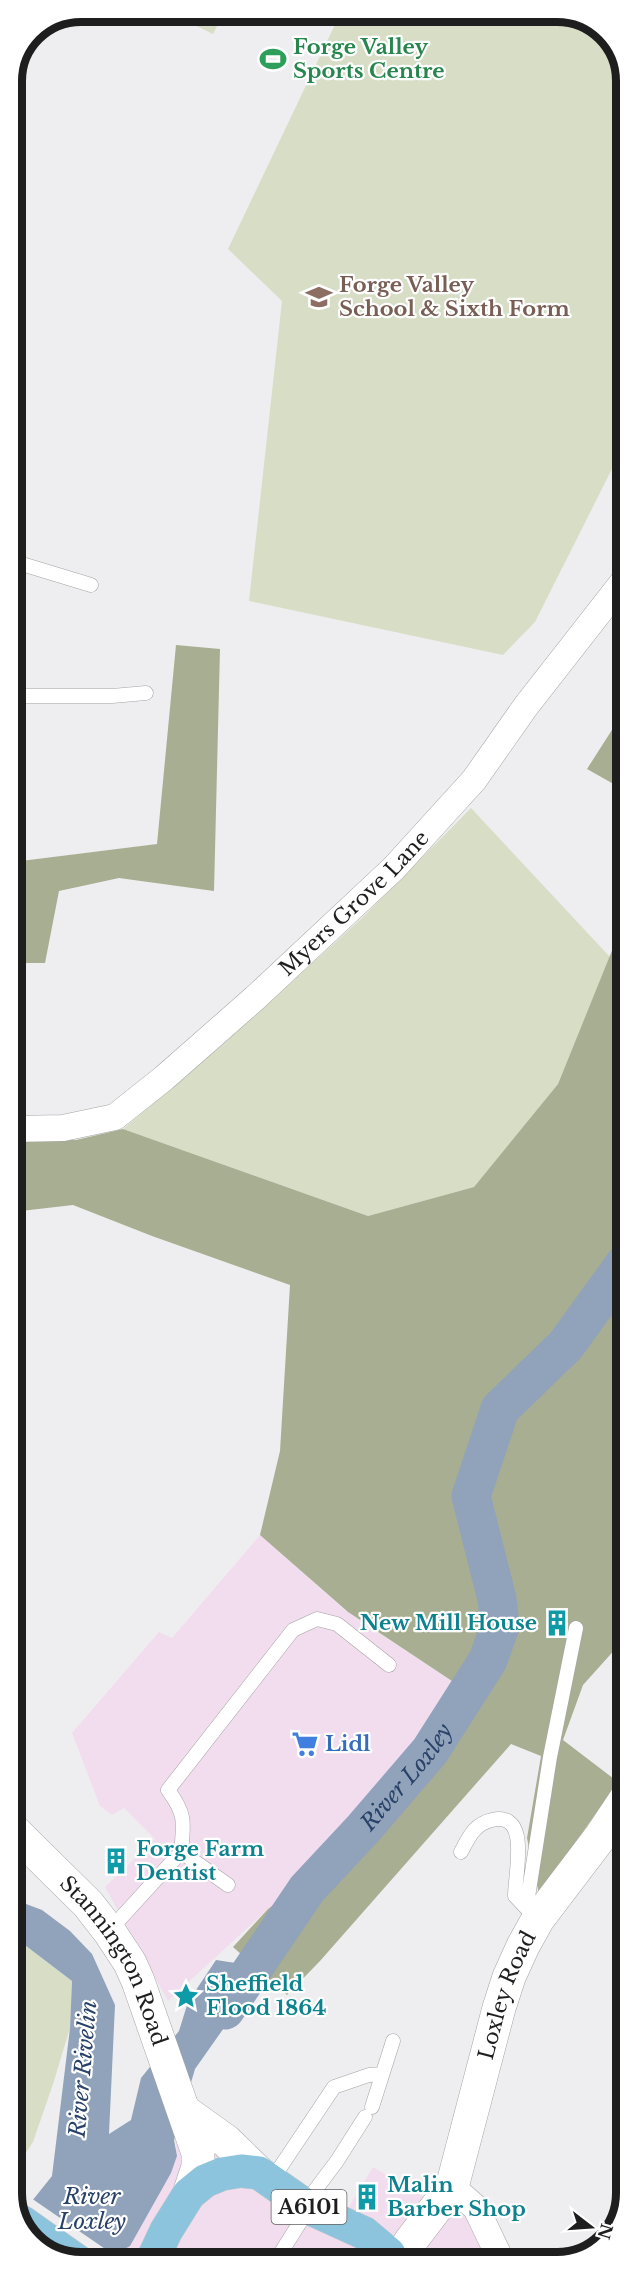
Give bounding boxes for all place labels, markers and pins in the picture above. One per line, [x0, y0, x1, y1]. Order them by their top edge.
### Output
place label: Forge Valley Sports Centre [293, 34, 445, 84]
sports icon: Forge Valley Sports Centre [258, 44, 288, 74]
place label: Forge Valley School & Sixth Form [339, 272, 570, 322]
school or university icon: Forge Valley School & Sixth Form [304, 282, 334, 312]
building icon: New Mill House [542, 1608, 572, 1638]
place label: New Mill House [360, 1610, 537, 1636]
supermarket icon: Lidl [290, 1729, 320, 1759]
place label: Lidl [325, 1731, 371, 1757]
place label: Forge Farm Dentist [136, 1836, 264, 1886]
building icon: Forge Farm Dentist [101, 1846, 131, 1876]
place label: Sheffield Flood 1864 [206, 1971, 326, 2021]
place icon: Sheffield Flood 1864 [171, 1981, 201, 2011]
place label: Malin Barber Shop [387, 2172, 526, 2222]
building icon: Malin Barber Shop [352, 2182, 382, 2212]

